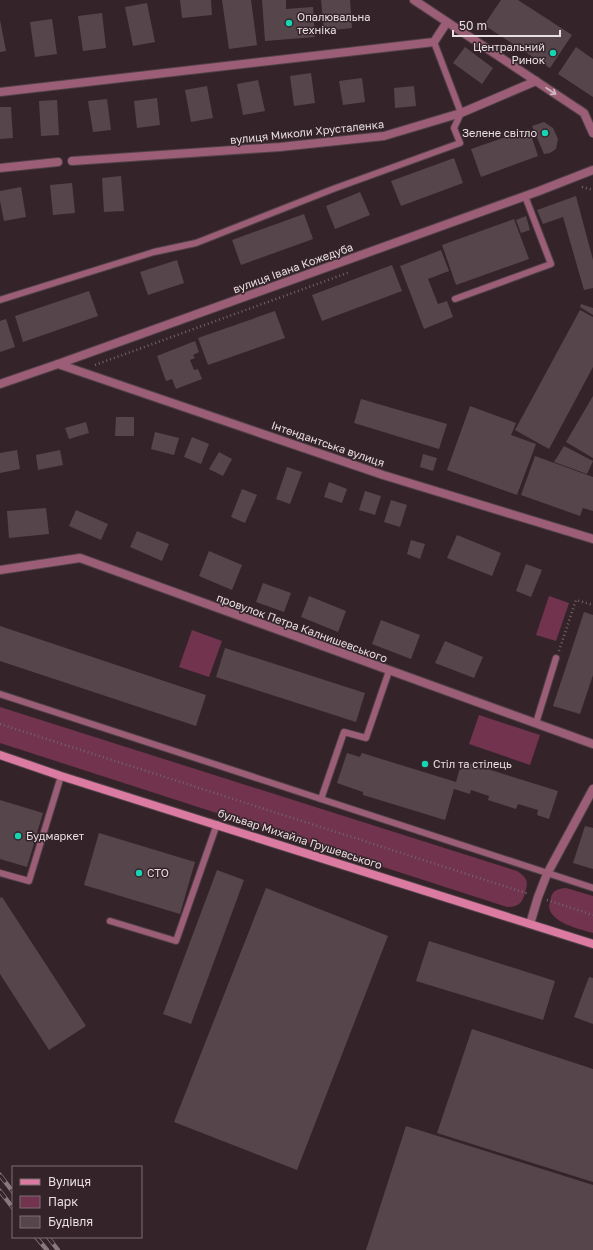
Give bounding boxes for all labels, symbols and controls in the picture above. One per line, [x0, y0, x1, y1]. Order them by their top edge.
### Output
place label: Опалювальна техніка [297, 10, 370, 36]
scale bar [453, 12, 560, 38]
marker: Опалювальна техніка [284, 18, 294, 28]
text: 50 m [459, 18, 487, 33]
place label: Центральний Ринок [473, 40, 546, 66]
marker: Центральний Ринок [548, 48, 558, 58]
one-way arrow [545, 88, 557, 96]
street label: вулиця Миколи Хрусталенка [229, 117, 385, 146]
place label: Зелене світло [462, 126, 537, 139]
marker: Зелене світло [540, 128, 550, 138]
street label: вулиця Івана Кожедуба [231, 240, 355, 295]
street label: Інтендантська вулиця [270, 418, 386, 469]
street label: провулок Петра Калнишевського [215, 590, 390, 665]
place label: Стіл та стілець [433, 757, 512, 770]
marker: Стіл та стілець [420, 759, 430, 769]
street label: бульвар Михайла Грушевського [216, 806, 384, 871]
place label: Будмаркет [26, 829, 85, 842]
marker: Будмаркет [13, 831, 23, 841]
place label: СТО [147, 866, 169, 879]
marker: СТО [134, 868, 144, 878]
legend [12, 1166, 142, 1238]
text: Вулиця [48, 1174, 91, 1189]
text: Парк [48, 1194, 78, 1209]
text: Будівля [48, 1214, 93, 1229]

